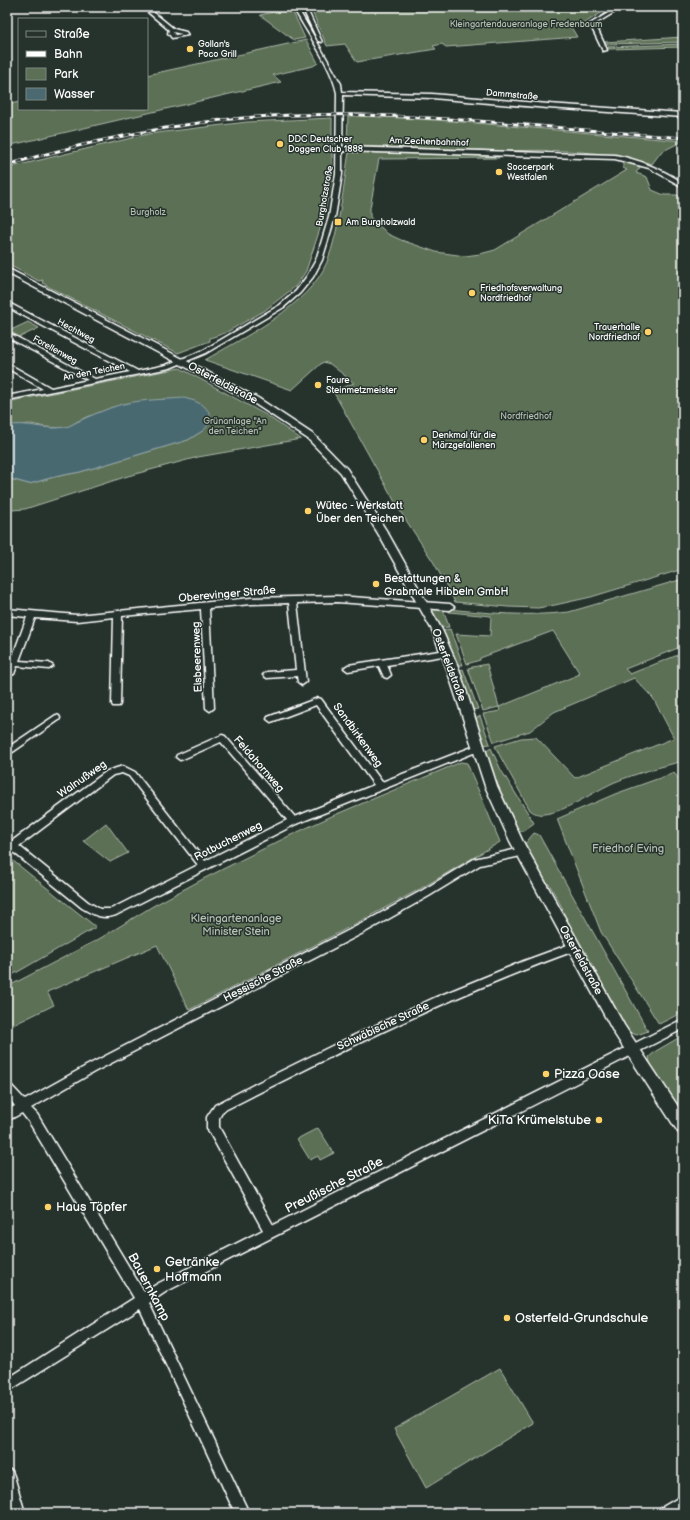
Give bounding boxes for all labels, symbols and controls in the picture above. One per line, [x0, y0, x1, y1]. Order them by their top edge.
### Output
legend [18, 18, 148, 110]
park label: Kleingartendaueranlage Fredenbaum [450, 19, 602, 30]
text: Straße [54, 27, 90, 42]
place label: Gollan's Poco Grill [198, 39, 237, 60]
marker: Gollan's Poco Grill [185, 44, 195, 54]
text: Bahn [54, 47, 83, 62]
text: Park [54, 67, 78, 82]
text: Wasser [54, 87, 95, 102]
street label: Dammstraße [486, 87, 539, 103]
place label: DDC Deutscher Doggen Club 1888 [288, 134, 363, 155]
street label: Am Zechenbahnhof [389, 135, 469, 149]
marker: DDC Deutscher Doggen Club 1888 [275, 139, 285, 149]
place label: Soccerpark Westfalen [507, 162, 554, 183]
street label: Burgholzstraße [314, 164, 336, 227]
marker: Soccerpark Westfalen [494, 167, 504, 177]
park label: Burgholz [130, 207, 167, 218]
marker: Am Burgholzwald [333, 217, 343, 227]
place label: Am Burgholzwald [346, 217, 415, 228]
place label: Friedhofsverwaltung Nordfriedhof [480, 283, 562, 304]
marker: Friedhofsverwaltung Nordfriedhof [467, 288, 477, 298]
street label: Hechtweg [55, 317, 97, 345]
place label: Trauerhalle Nordfriedhof [588, 322, 641, 343]
marker: Trauerhalle Nordfriedhof [643, 327, 653, 337]
street label: Forellenweg [31, 333, 79, 367]
street label: Osterfeldstraße [186, 359, 260, 407]
street label: An den Teichen [62, 361, 126, 383]
place label: Faure Steinmetzmeister [326, 375, 397, 396]
marker: Faure Steinmetzmeister [313, 380, 323, 390]
park label: Nordfriedhof [500, 411, 552, 422]
park label: Grünanlage "An den Teichen" [203, 416, 267, 437]
place label: Denkmal für die Märzgefallenen [432, 430, 497, 451]
marker: Denkmal für die Märzgefallenen [419, 435, 429, 445]
place label: Wütec - Werkstatt Über den Teichen [316, 499, 404, 525]
marker: Wütec - Werkstatt Über den Teichen [303, 506, 313, 516]
place label: Bestattungen & Grabmale Hibbeln GmbH [384, 572, 508, 598]
marker: Bestattungen & Grabmale Hibbeln GmbH [371, 579, 381, 589]
street label: Oberevinger Straße [178, 583, 277, 605]
street label: Elsbeerenweg [189, 621, 205, 693]
street label: Osterfeldstraße [429, 627, 469, 704]
street label: Sandbirkenweg [330, 700, 386, 770]
street label: Feldahornweg [231, 733, 287, 795]
street label: Walnußweg [55, 757, 109, 801]
street label: Rotbuchenweg [192, 818, 264, 864]
park label: Friedhof Eving [592, 842, 664, 855]
park label: Kleingartenanlage Minister Stein [190, 912, 282, 938]
street label: Osterfeldstraße [557, 923, 606, 997]
street label: Hessische Straße [221, 953, 305, 1005]
street label: Schwäbische Straße [335, 999, 432, 1053]
place label: Pizza Oase [554, 1066, 620, 1082]
marker: Pizza Oase [541, 1069, 551, 1079]
place label: KiTa Krümelstube [488, 1112, 591, 1128]
marker: KiTa Krümelstube [594, 1115, 604, 1125]
street label: Preußische Straße [282, 1153, 386, 1217]
place label: Haus Töpfer [56, 1199, 127, 1215]
marker: Haus Töpfer [43, 1202, 53, 1212]
street label: Bauernkamp [124, 1250, 174, 1324]
place label: Getränke Hoffmann [165, 1254, 222, 1285]
marker: Getränke Hoffmann [152, 1264, 162, 1274]
place label: Osterfeld-Grundschule [515, 1310, 649, 1326]
marker: Osterfeld-Grundschule [502, 1313, 512, 1323]

